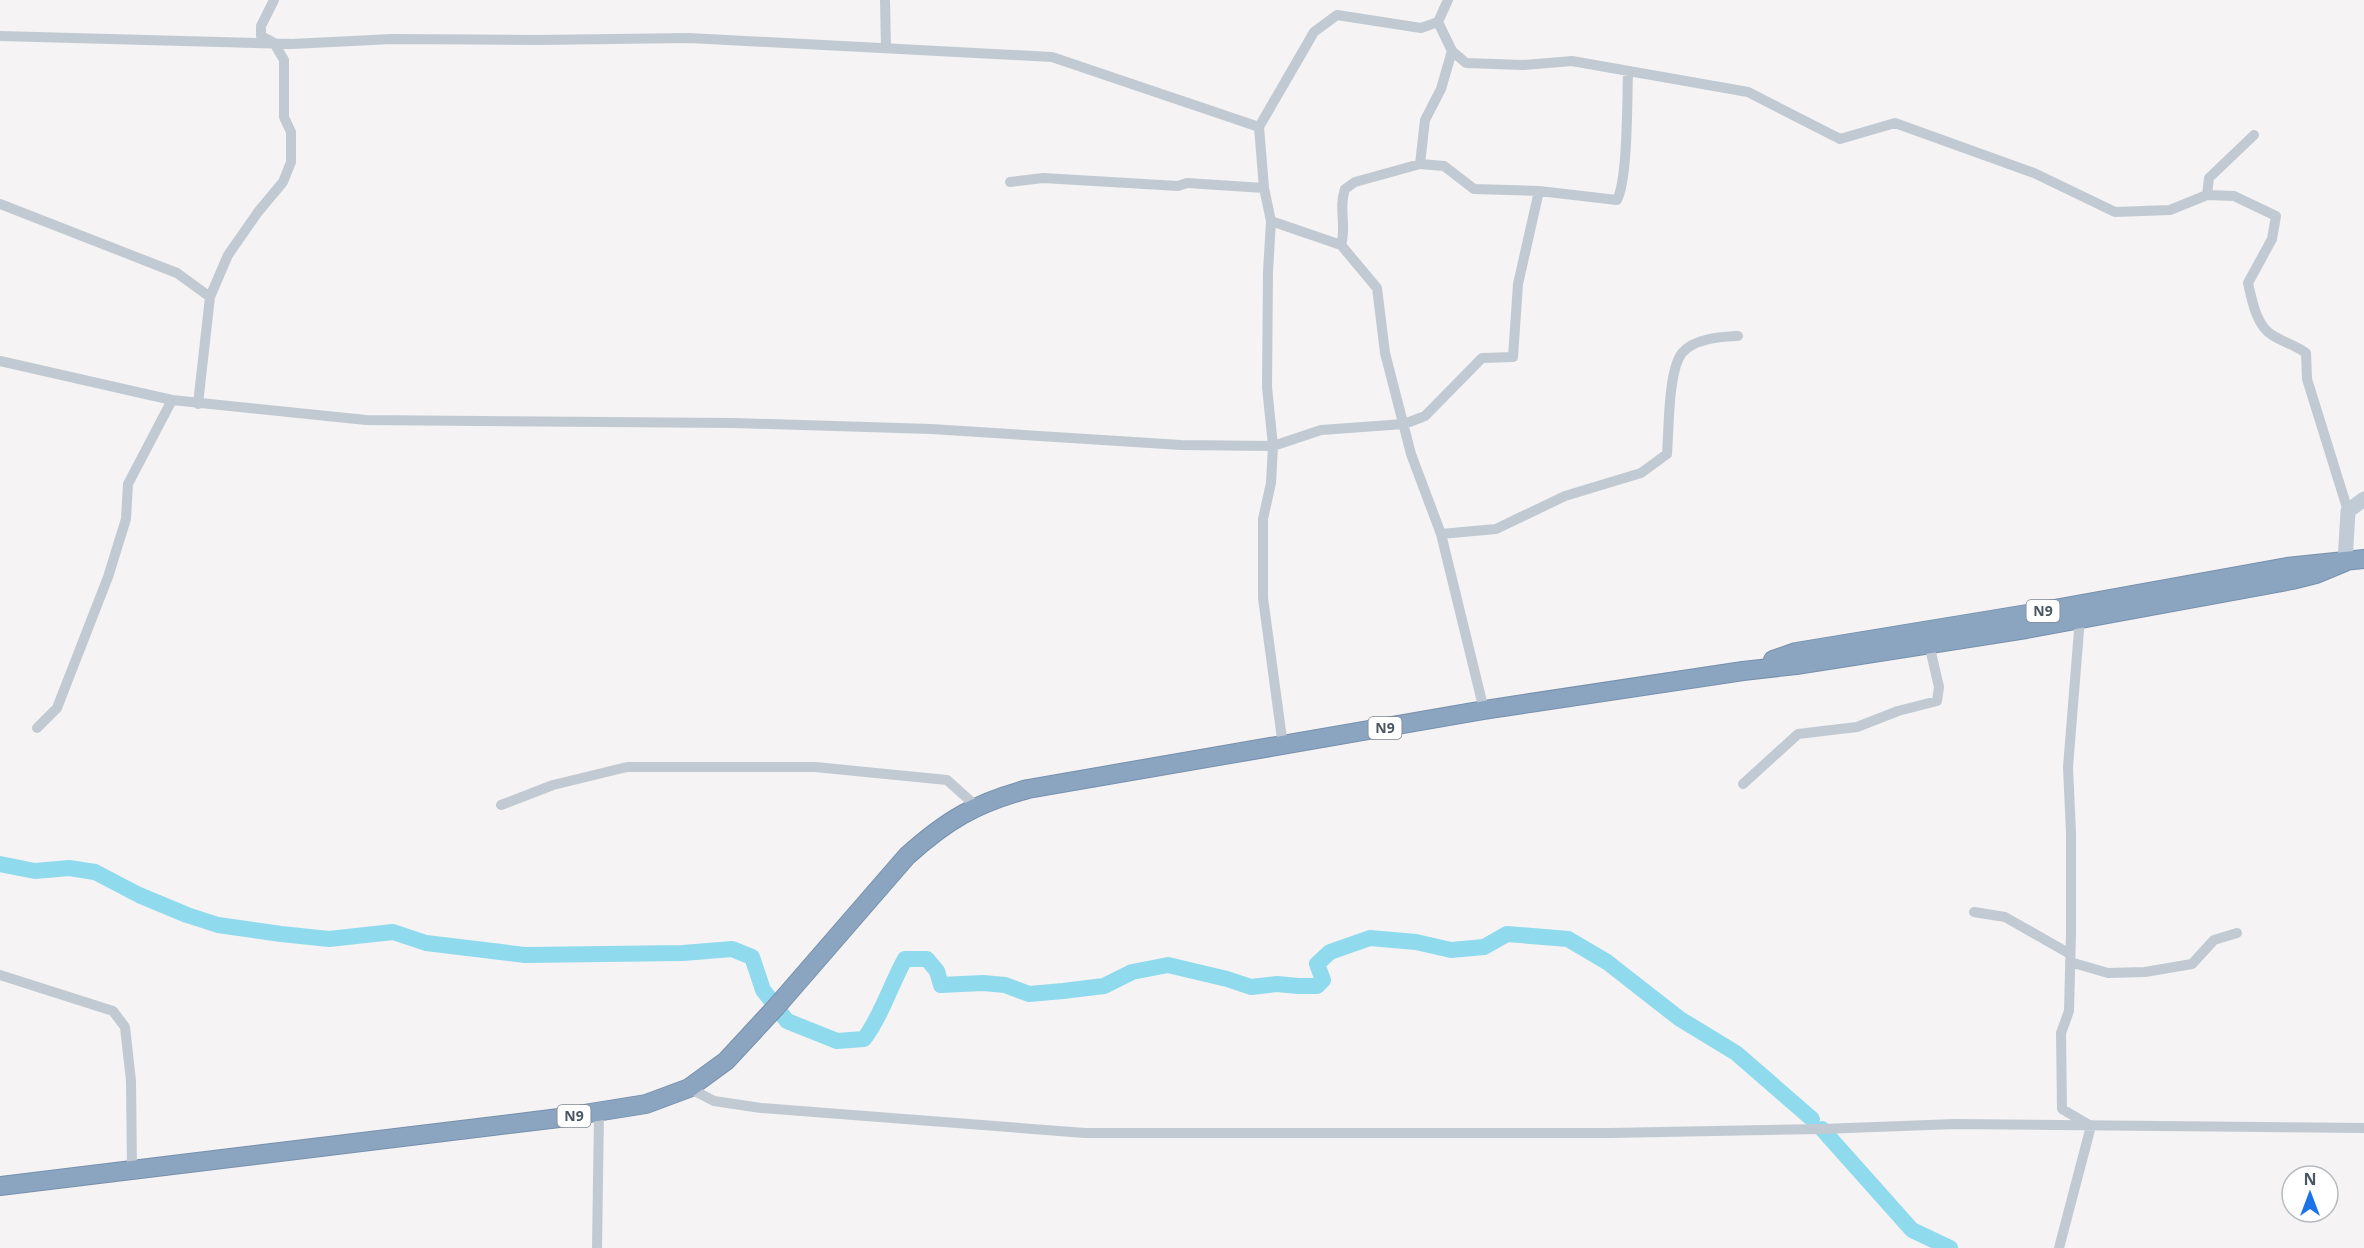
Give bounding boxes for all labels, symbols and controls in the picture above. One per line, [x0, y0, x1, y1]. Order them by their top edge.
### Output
road number: N9 [2026, 600, 2060, 622]
road number: N9 [1368, 717, 1402, 739]
road number: N9 [558, 1105, 590, 1127]
north arrow [2280, 1164, 2340, 1224]
text: N [2303, 1168, 2317, 1190]

